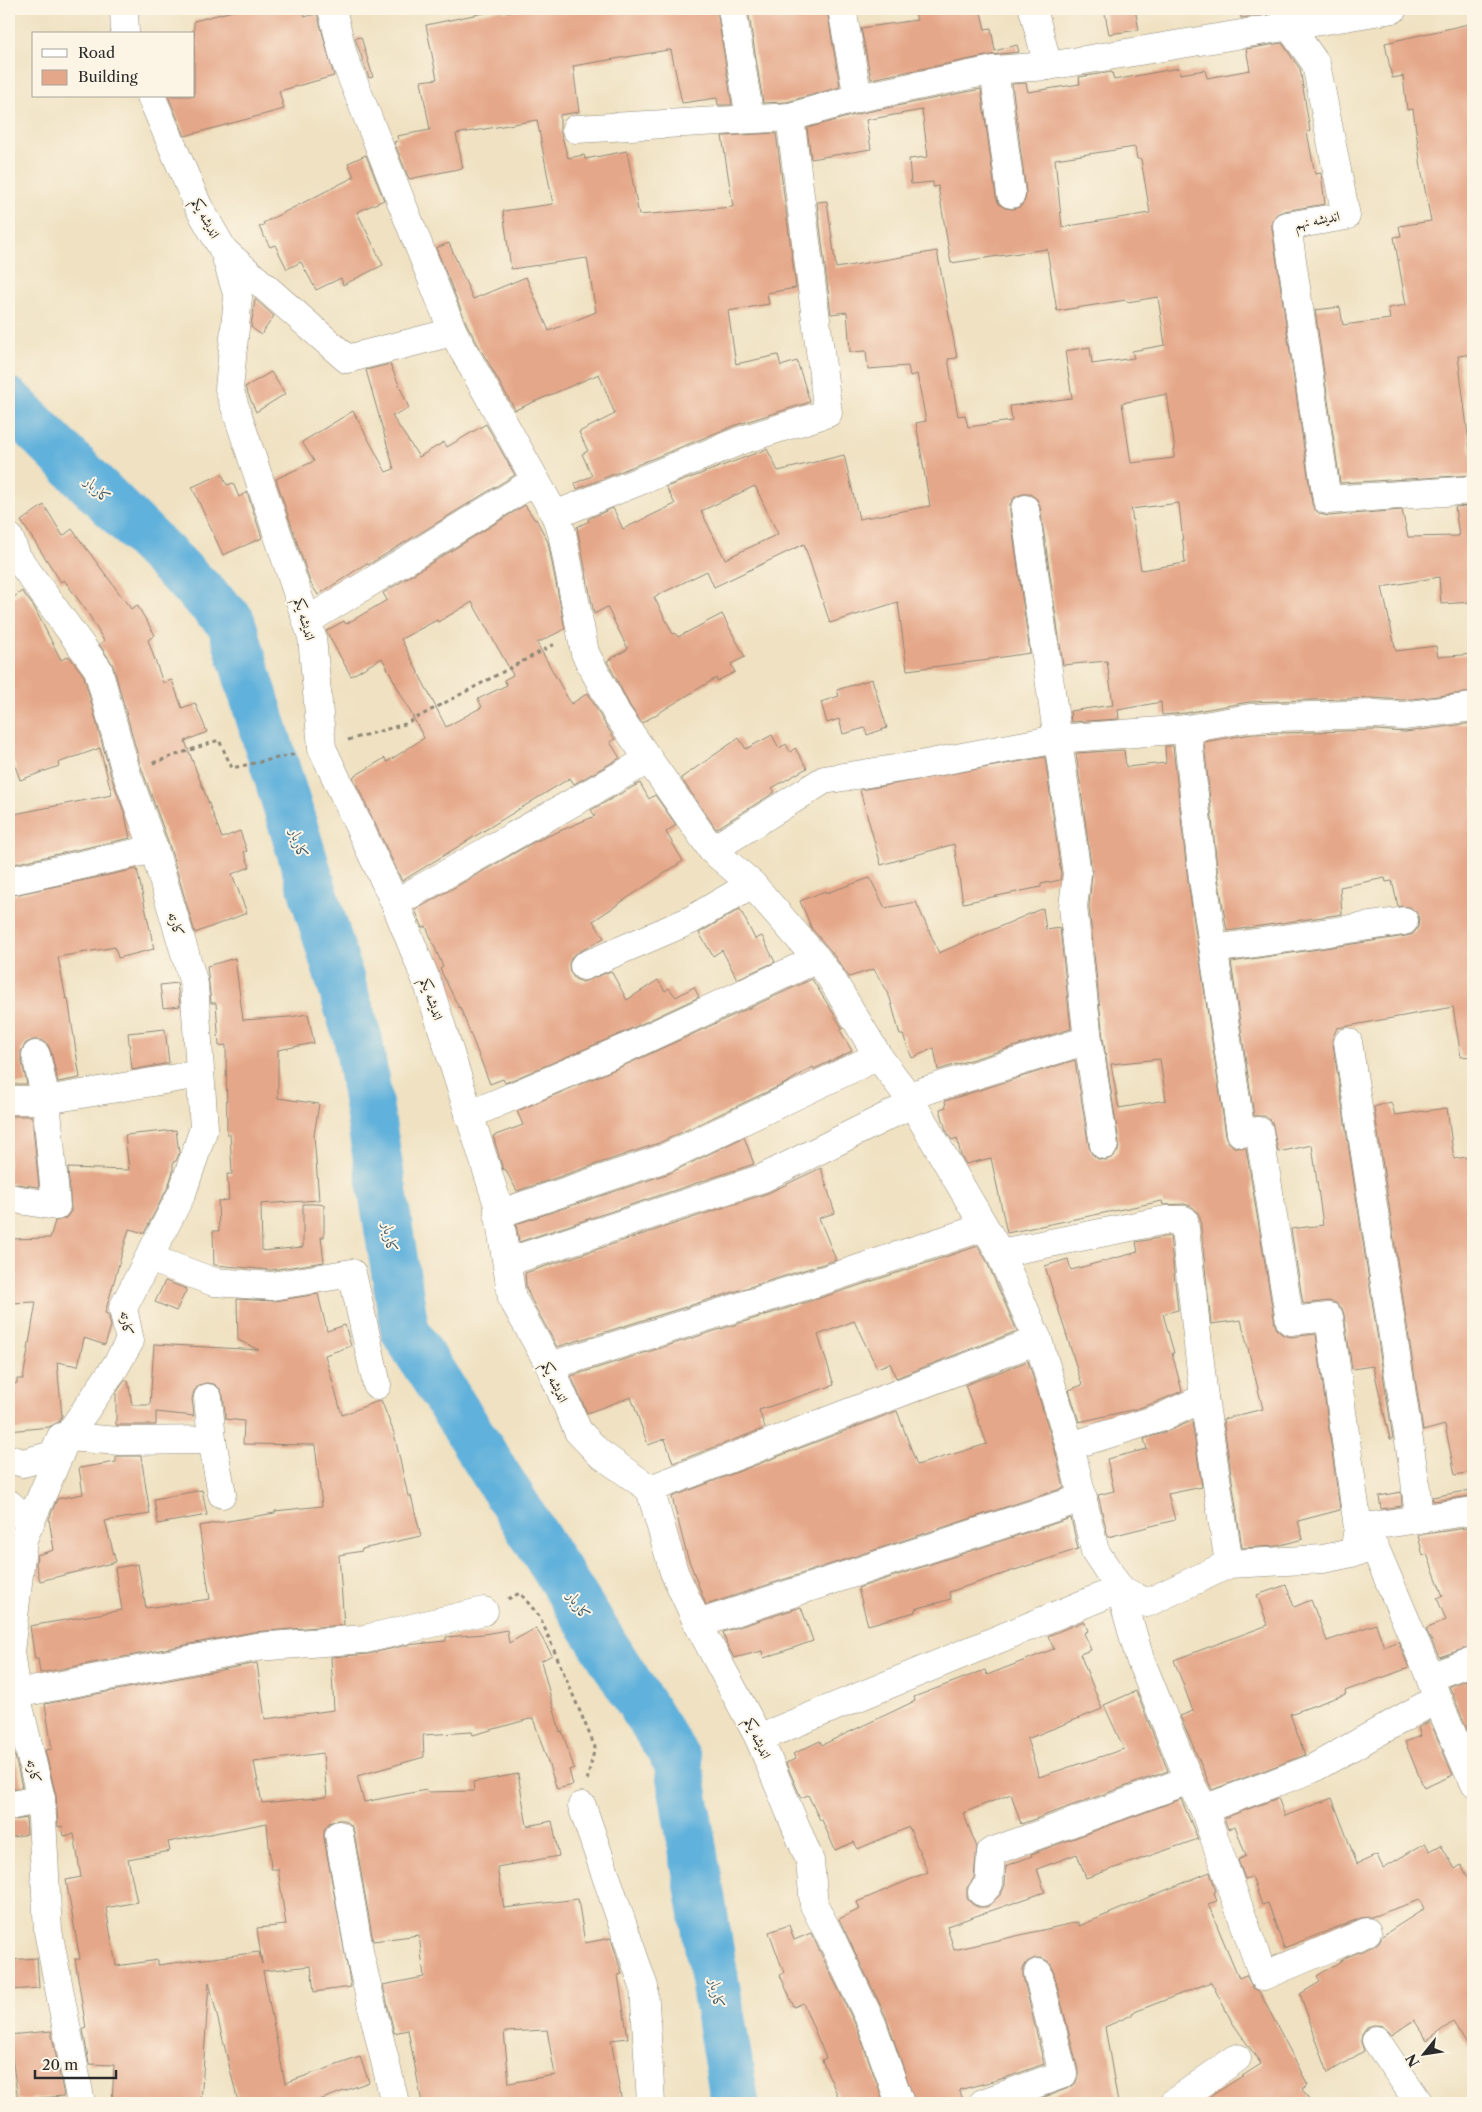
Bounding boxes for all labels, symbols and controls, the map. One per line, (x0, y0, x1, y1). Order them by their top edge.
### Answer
legend (32, 32, 195, 98)
text: Road (78, 43, 115, 62)
text: Building (78, 67, 138, 86)
street label: اندیشه یکم (183, 195, 224, 244)
street label: اندیشه نهم (1293, 207, 1342, 238)
water label: کاربار (80, 471, 116, 507)
street label: اندیشه یکم (286, 596, 320, 644)
water label: کاربار (286, 825, 313, 862)
street label: کارته (164, 910, 188, 938)
street label: اندیشه یکم (412, 975, 448, 1024)
water label: کاربار (379, 1220, 402, 1255)
street label: کارته (116, 1310, 138, 1336)
street label: اندیشه یکم (533, 1358, 572, 1408)
water label: کاربار (563, 1587, 596, 1624)
street label: اندیشه یکم (736, 1714, 775, 1764)
street label: کارته (22, 1757, 46, 1785)
water label: کاربار (706, 1976, 729, 2011)
north arrow (1400, 2030, 1450, 2080)
scale bar (35, 2047, 116, 2079)
text: N (1402, 2051, 1424, 2070)
text: 20 m (42, 2055, 78, 2074)

